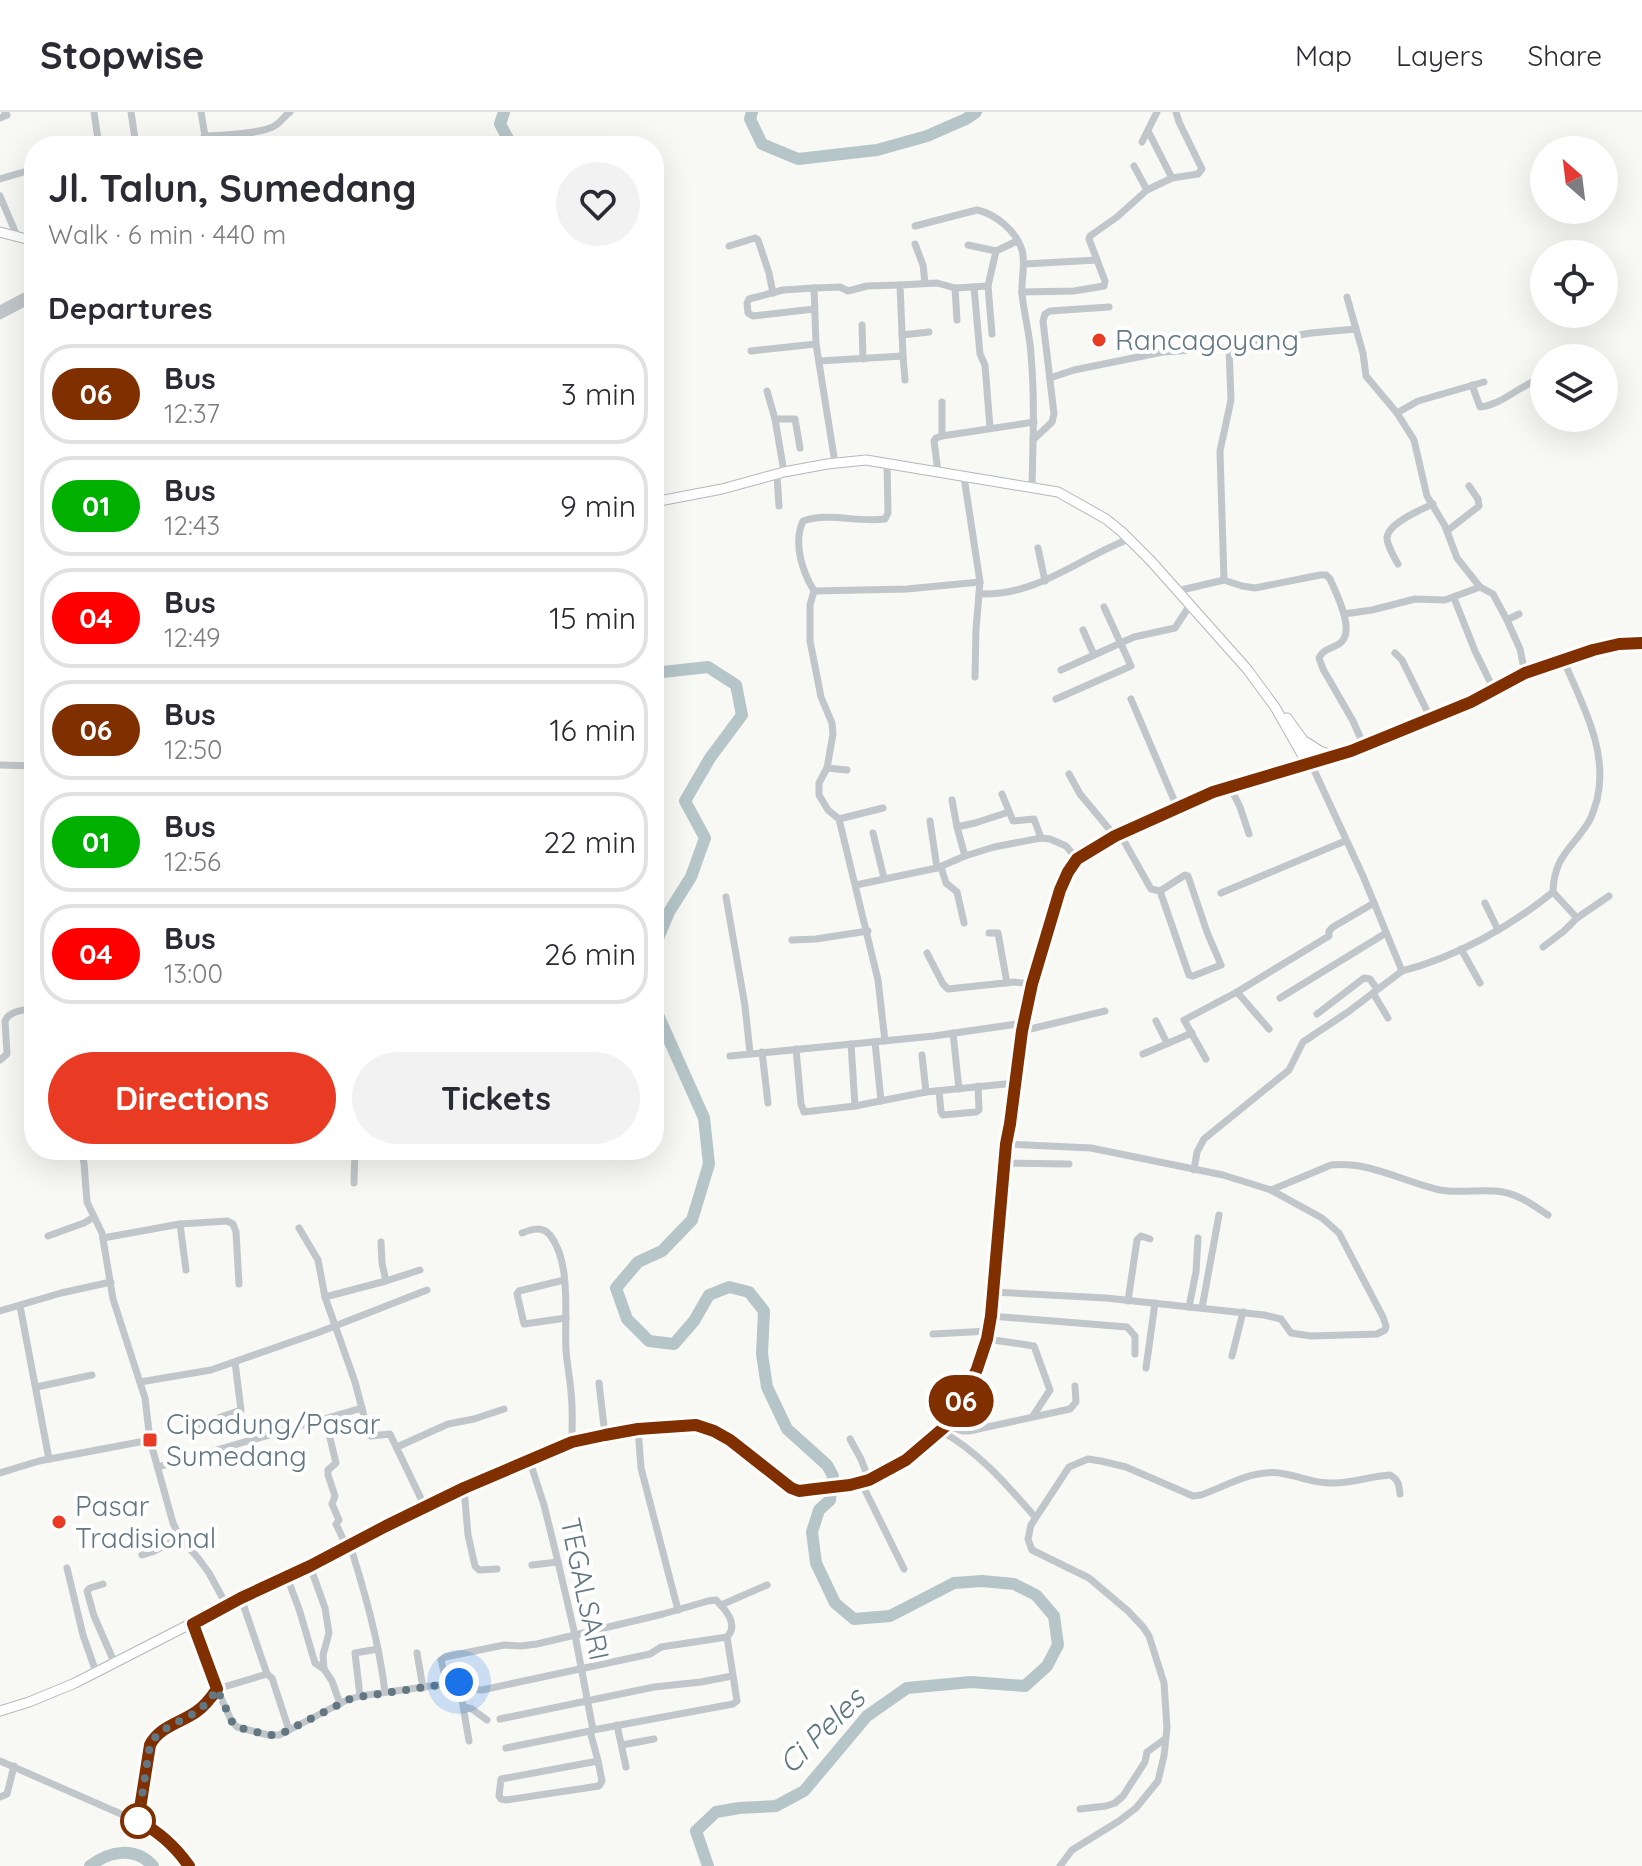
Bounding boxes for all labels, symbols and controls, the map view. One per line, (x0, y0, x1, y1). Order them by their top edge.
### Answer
text: Stopwise (40, 31, 205, 79)
text: Map (1295, 38, 1352, 73)
text: Layers (1396, 38, 1483, 73)
text: Share (1527, 38, 1602, 73)
north arrow (1530, 136, 1618, 224)
map controls (1530, 136, 1618, 432)
button: heart (556, 162, 640, 246)
text: Jl. Talun, Sumedang (48, 164, 416, 212)
text: Walk · 6 min · 440 m (48, 218, 286, 251)
button: locate (1530, 240, 1618, 328)
text: Departures (48, 289, 213, 327)
place label: Rancagoyang (1115, 322, 1299, 357)
marker: Rancagoyang (1090, 331, 1108, 349)
button: layers (1530, 344, 1618, 432)
text: Bus (164, 359, 216, 397)
text: 3 min (561, 375, 636, 413)
text: 06 (80, 376, 112, 411)
text: 12:37 (164, 397, 220, 430)
text: Bus (164, 471, 216, 509)
text: 9 min (560, 487, 636, 525)
text: 01 (82, 488, 110, 523)
text: 12:43 (164, 509, 220, 542)
text: Bus (164, 583, 216, 621)
text: 15 min (549, 599, 636, 637)
text: 04 (79, 600, 113, 635)
text: 12:49 (164, 621, 221, 654)
text: Bus (164, 695, 216, 733)
text: 16 min (549, 711, 636, 749)
text: 06 (80, 712, 112, 747)
text: 12:50 (164, 733, 223, 766)
text: Bus (164, 807, 216, 845)
text: 22 min (543, 823, 636, 861)
text: 01 (82, 824, 110, 859)
text: 12:56 (164, 845, 221, 878)
text: Bus (164, 919, 216, 957)
text: 26 min (544, 935, 636, 973)
text: 04 (79, 936, 113, 971)
text: 13:00 (164, 957, 223, 990)
button: Directions (48, 1052, 336, 1144)
button: Tickets (352, 1052, 640, 1144)
line badge: 06 (925, 1375, 997, 1427)
text: 06 (945, 1383, 977, 1418)
place label: Cipadung/Pasar Sumedang (166, 1406, 381, 1473)
marker: Cipadung/Pasar Sumedang (141, 1431, 159, 1449)
place label: Pasar Tradisional (75, 1488, 216, 1555)
marker: Pasar Tradisional (50, 1513, 68, 1531)
street label: TEGALSARI (553, 1514, 618, 1663)
your location (439, 1662, 479, 1702)
water label: Ci Peles (770, 1678, 874, 1781)
unlabelled marker (121, 1804, 155, 1838)

